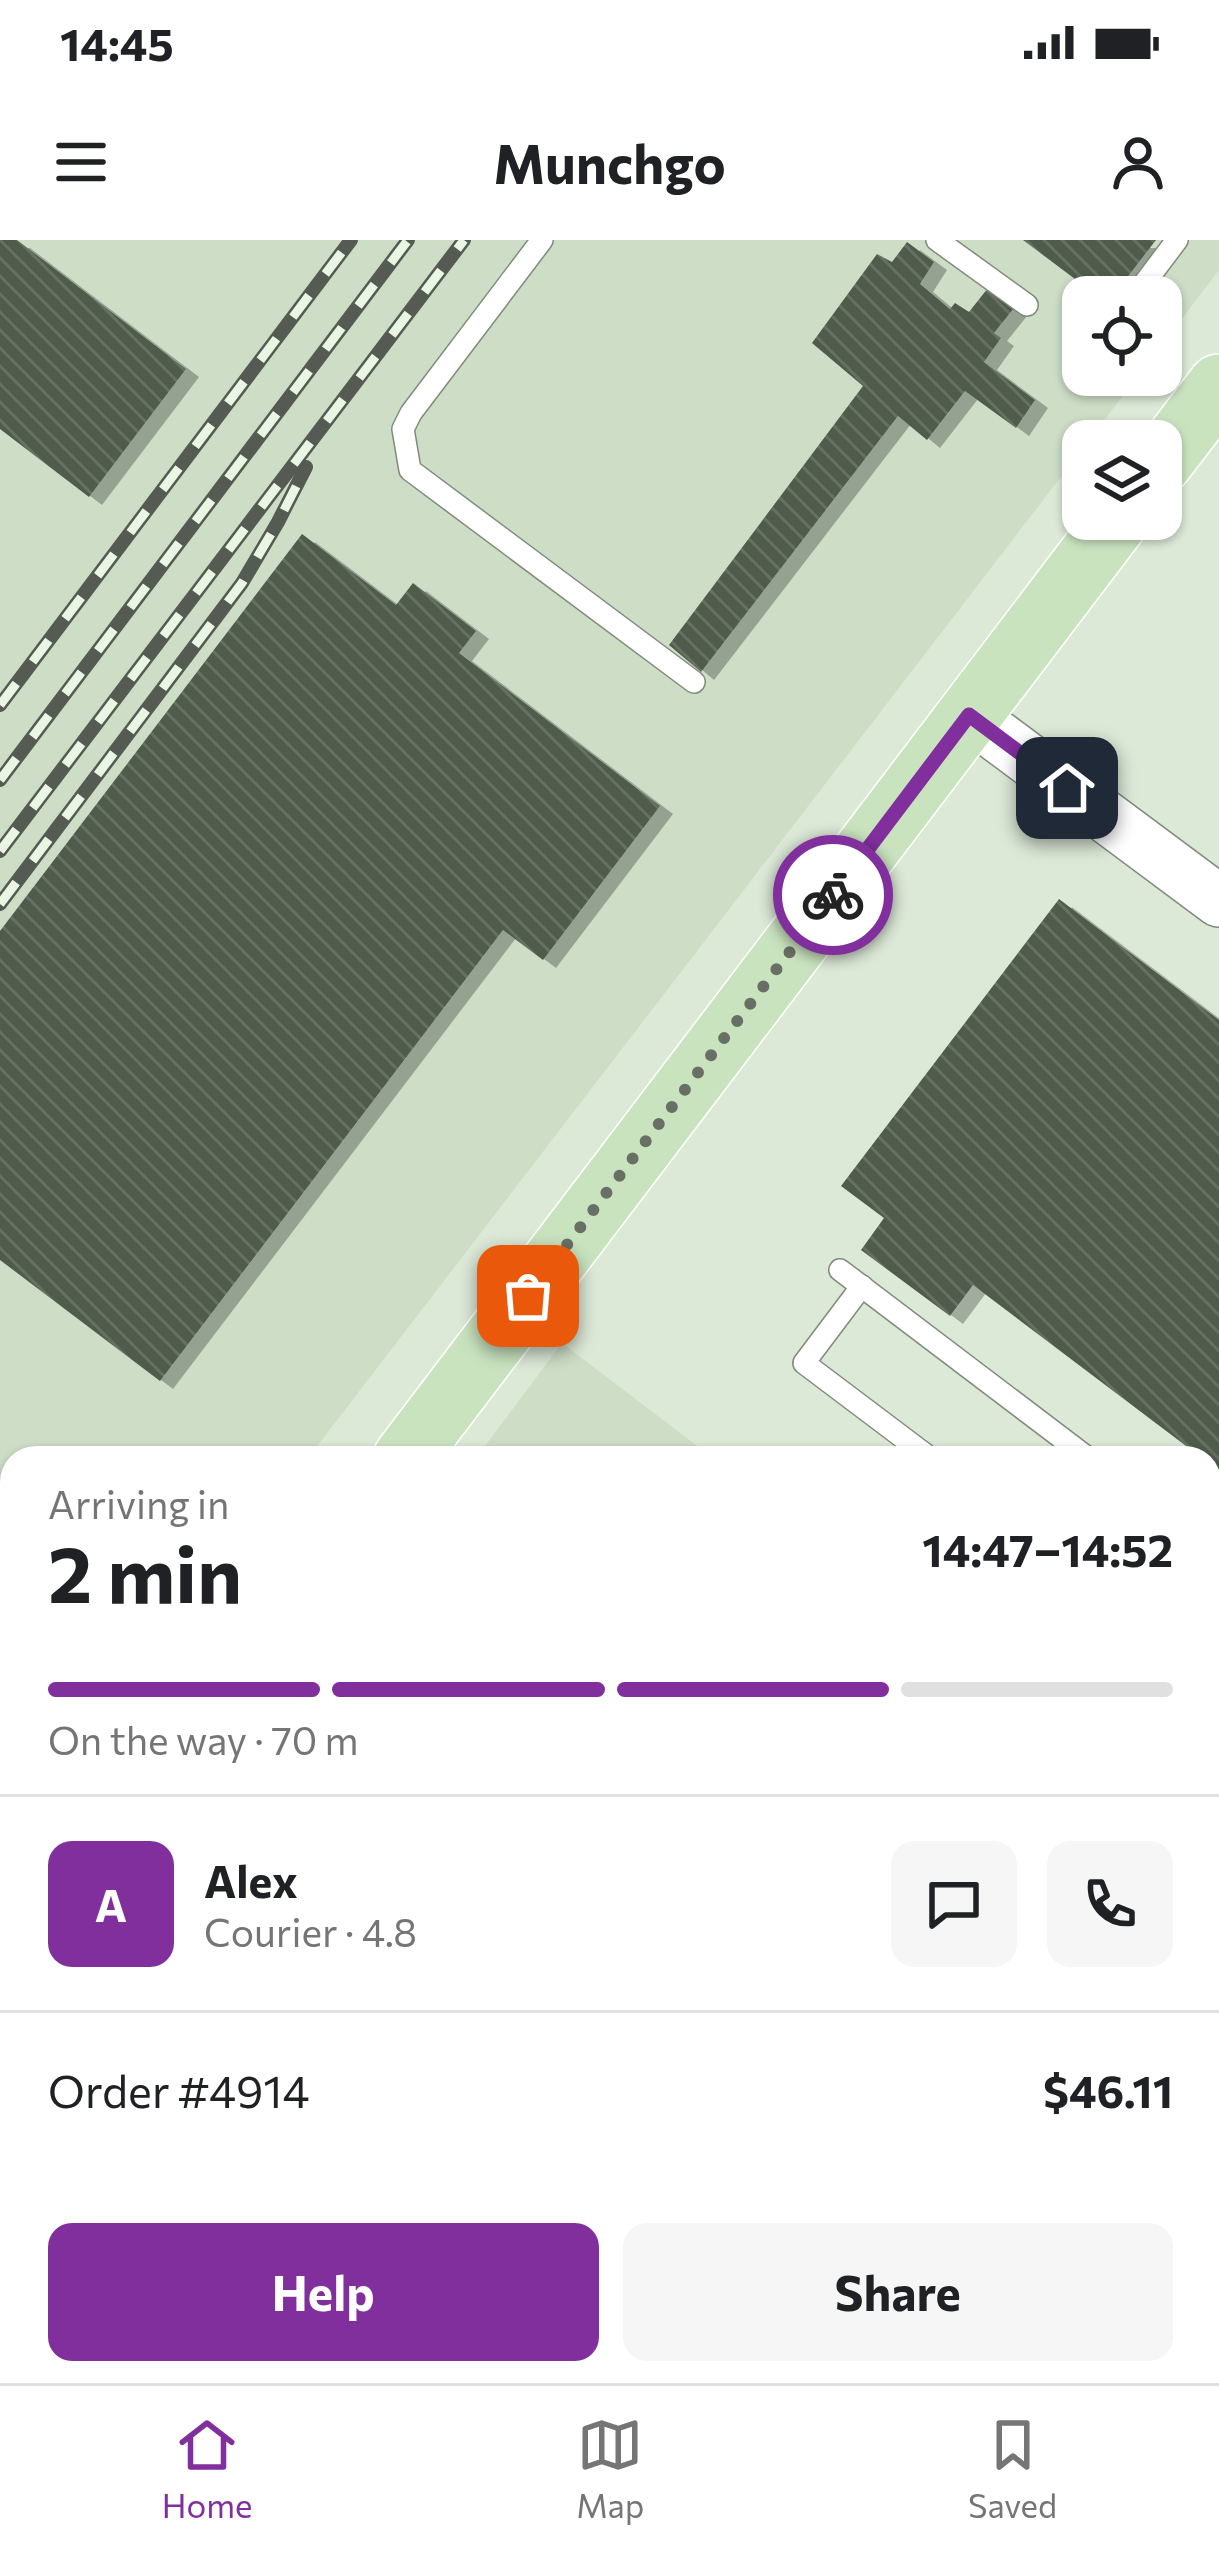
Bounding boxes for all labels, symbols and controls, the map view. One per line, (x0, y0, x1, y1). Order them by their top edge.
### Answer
text: 14:45 (60, 15, 174, 70)
icon: menu (48, 129, 114, 195)
text: Munchgo (493, 129, 726, 195)
icon: person (1105, 129, 1171, 195)
map controls (1062, 276, 1182, 540)
button: locate (1062, 276, 1182, 396)
button: layers (1062, 420, 1182, 540)
pin (1016, 737, 1118, 839)
icon: home (1034, 755, 1100, 821)
courier (773, 835, 893, 955)
icon: bike (800, 862, 866, 928)
pin (477, 1245, 579, 1347)
icon: bag (495, 1263, 561, 1329)
text: Arriving in (48, 1479, 229, 1527)
text: 14:47–14:52 (922, 1521, 1173, 1576)
text: 2 min (48, 1524, 242, 1619)
text: On the way · 70 m (48, 1715, 359, 1763)
button: chat (891, 1841, 1017, 1967)
button: phone (1047, 1841, 1173, 1967)
text: Alex (204, 1852, 298, 1907)
text: A (95, 1876, 127, 1931)
text: Courier · 4.8 (204, 1907, 417, 1955)
text: Order #4914 (48, 2062, 310, 2117)
text: $46.11 (1043, 2062, 1173, 2117)
button: Help (48, 2223, 599, 2361)
button: Share (623, 2223, 1173, 2361)
tab: Home (162, 2412, 253, 2525)
tab: Map (576, 2412, 644, 2525)
tab: Saved (968, 2412, 1057, 2525)

